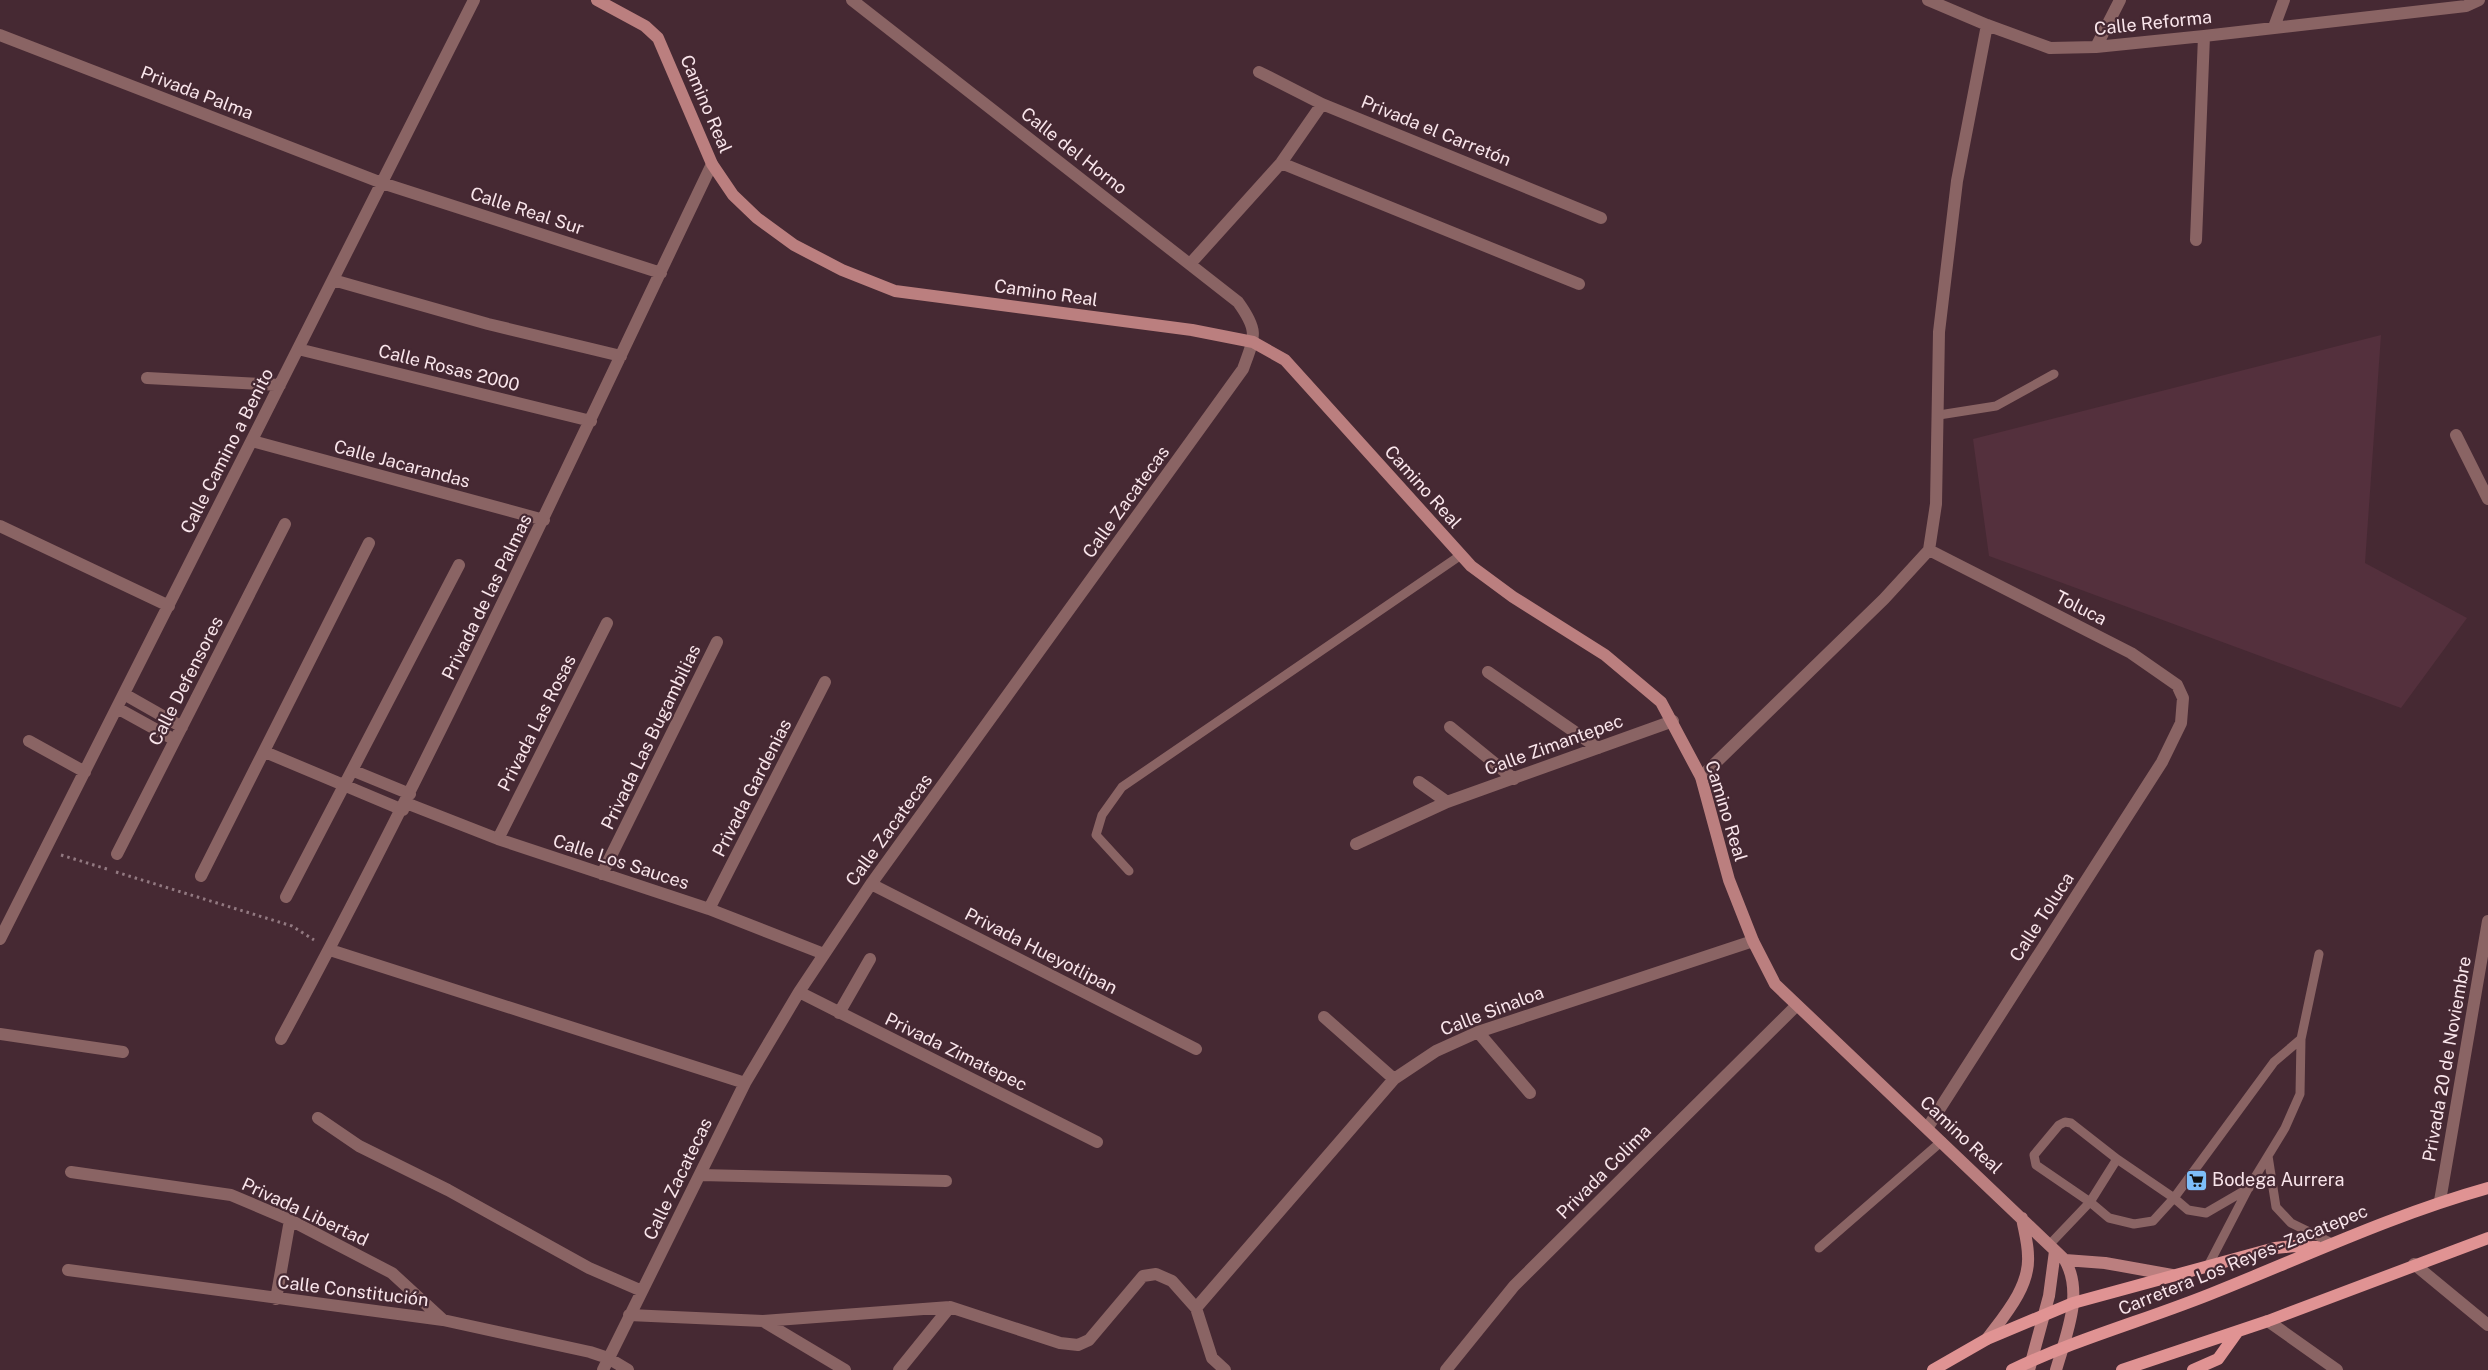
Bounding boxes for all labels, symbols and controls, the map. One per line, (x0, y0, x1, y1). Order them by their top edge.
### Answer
street label: Calle Reforma (2093, 6, 2213, 39)
street label: Camino Real (676, 52, 737, 156)
street label: Privada Palma (138, 61, 256, 124)
street label: Privada el Carretón (1358, 91, 1514, 170)
street label: Calle del Horno (1017, 103, 1132, 199)
street label: Calle Real Sur (468, 182, 587, 239)
street label: Camino Real (993, 275, 1099, 310)
street label: Calle Rosas 2000 (376, 340, 522, 395)
street label: Calle Camino a Benito (176, 365, 277, 537)
street label: Calle Jacarandas (332, 435, 473, 492)
street label: Camino Real (1381, 441, 1466, 533)
street label: Calle Zacatecas (1078, 442, 1173, 562)
street label: Privada de las Palmas (437, 511, 536, 683)
street label: Toluca (2052, 586, 2110, 629)
street label: Calle Defensores (144, 613, 227, 749)
street label: Privada Las Bugambilias (597, 641, 705, 833)
street label: Privada Las Rosas (493, 651, 580, 795)
street label: Calle Zimantepec (1482, 710, 1626, 779)
street label: Privada Gardenias (708, 715, 795, 860)
street label: Camino Real (1701, 758, 1752, 864)
street label: Calle Zacatecas (841, 770, 936, 890)
street label: Calle Los Sauces (550, 830, 692, 893)
street label: Calle Toluca (2005, 868, 2078, 965)
street label: Privada Hueyotlipan (962, 903, 1121, 998)
street label: Privada 20 de Noviembre (2418, 954, 2475, 1163)
street label: Calle Sinaloa (1437, 981, 1546, 1040)
street label: Privada Zimatepec (882, 1008, 1031, 1095)
street label: Camino Real (1916, 1091, 2007, 1178)
street label: Calle Zacatecas (639, 1114, 716, 1243)
street label: Privada Colima (1552, 1120, 1655, 1223)
supermarket icon: Bodega Aurrera (2184, 1168, 2208, 1192)
place label: Bodega Aurrera (2212, 1169, 2344, 1190)
street label: Privada Libertad (239, 1173, 372, 1250)
street label: Carretera Los Reyes - Zacatepec (2115, 1200, 2371, 1319)
street label: Calle Constitución (276, 1271, 430, 1310)

